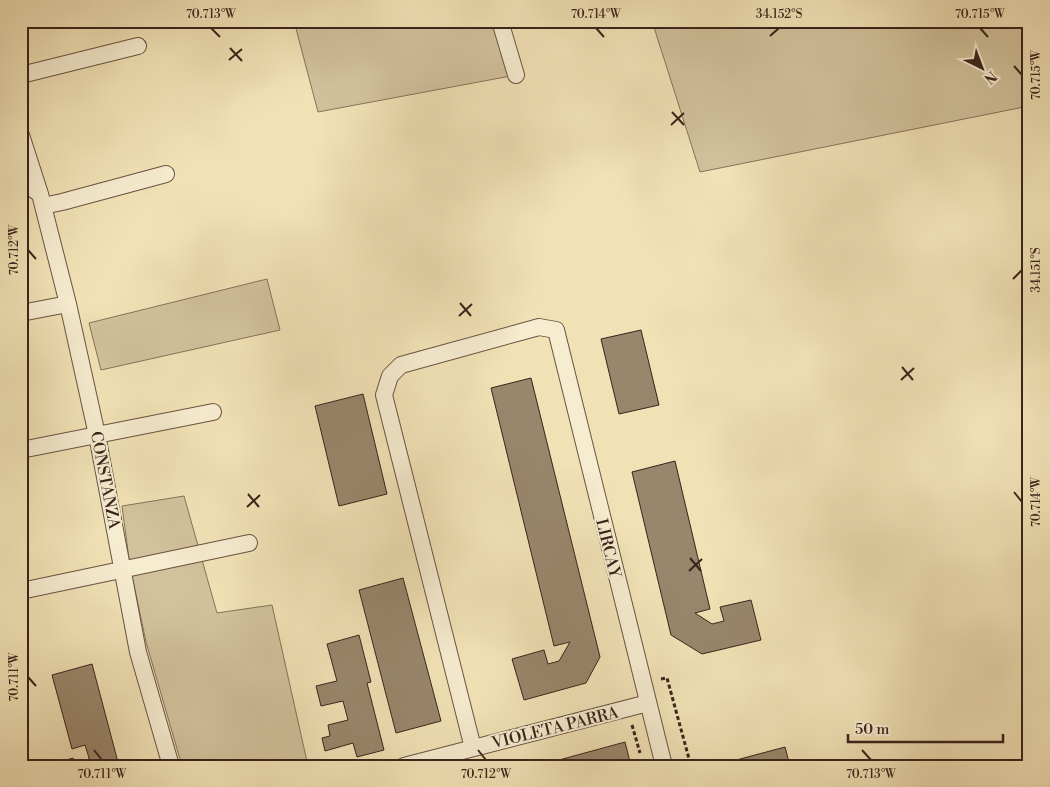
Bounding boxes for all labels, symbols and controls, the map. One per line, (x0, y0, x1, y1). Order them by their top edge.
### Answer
text: 70.713°W (186, 7, 237, 22)
text: 70.714°W (571, 7, 622, 22)
text: 34.152°S (756, 7, 802, 22)
text: 70.715°W (955, 7, 1006, 22)
north arrow (958, 42, 1008, 92)
text: 70.715°W (1029, 49, 1044, 100)
text: N (980, 67, 1000, 87)
text: 70.712°W (7, 224, 22, 275)
text: 34.151°S (1029, 247, 1044, 293)
street label: CONSTANZA (86, 430, 124, 532)
text: 70.714°W (1029, 476, 1044, 527)
street label: LIRCAY (591, 517, 625, 581)
text: 70.711°W (7, 651, 22, 701)
street label: VIOLETA PARRA (489, 702, 622, 754)
scale bar (848, 712, 1002, 744)
text: 50 m (855, 720, 889, 739)
text: 70.711°W (78, 767, 128, 782)
text: 70.712°W (461, 767, 512, 782)
text: 70.713°W (846, 767, 897, 782)

